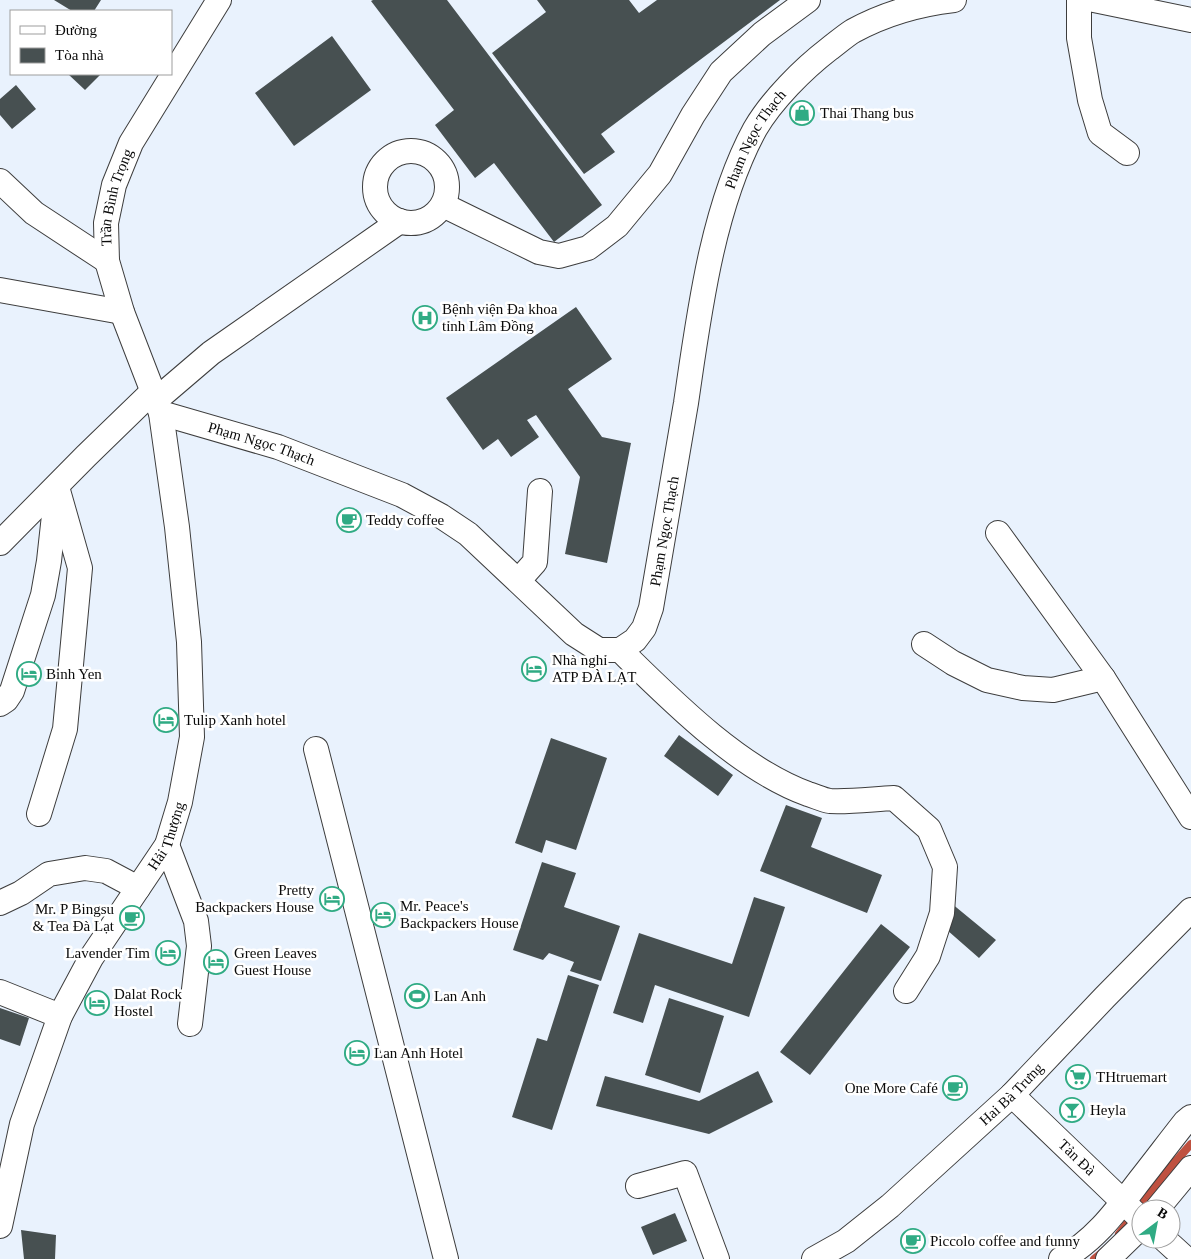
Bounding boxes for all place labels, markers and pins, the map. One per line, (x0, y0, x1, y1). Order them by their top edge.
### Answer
shop icon: Thai Thang bus (789, 100, 815, 126)
place label: Thai Thang bus (820, 105, 914, 121)
place label: Bệnh viện Đa khoa tỉnh Lâm Đồng (442, 301, 558, 334)
hospital icon: Bệnh viện Đa khoa tỉnh Lâm Đồng (412, 305, 438, 331)
cafe icon: Teddy coffee (336, 507, 362, 533)
place label: Teddy coffee (366, 512, 445, 528)
place label: Nhà nghỉ ATP ĐÀ LẠT (552, 652, 636, 685)
hotel icon: Nhà nghỉ ATP ĐÀ LẠT (521, 656, 547, 682)
hotel icon: Binh Yen (16, 661, 42, 687)
place label: Binh Yen (46, 666, 102, 682)
hotel icon: Tulip Xanh hotel (153, 707, 179, 733)
place label: Tulip Xanh hotel (184, 712, 286, 728)
place label: Pretty Backpackers House (195, 882, 314, 915)
hotel icon: Pretty Backpackers House (319, 886, 345, 912)
place label: Mr. Peace's Backpackers House (400, 898, 519, 931)
place label: Mr. P Bingsu & Tea Đà Lạt (32, 901, 115, 934)
hotel icon: Mr. Peace's Backpackers House (370, 902, 396, 928)
cafe icon: Mr. P Bingsu & Tea Đà Lạt (119, 905, 145, 931)
hotel icon: Lavender Tim (155, 940, 181, 966)
place label: Lavender Tim (65, 945, 150, 961)
place label: Green Leaves Guest House (234, 945, 317, 978)
hotel icon: Green Leaves Guest House (203, 949, 229, 975)
sports icon: Lan Anh (404, 983, 430, 1009)
place label: Dalat Rock Hostel (114, 986, 182, 1019)
place label: Lan Anh (434, 988, 487, 1004)
hotel icon: Dalat Rock Hostel (84, 990, 110, 1016)
hotel icon: Lan Anh Hotel (344, 1040, 370, 1066)
place label: Lan Anh Hotel (374, 1045, 463, 1061)
supermarket icon: THtruemart (1065, 1064, 1091, 1090)
place label: THtruemart (1096, 1069, 1168, 1085)
cafe icon: One More Café (942, 1075, 968, 1101)
place label: One More Café (845, 1080, 938, 1096)
bar icon: Heyla (1059, 1097, 1085, 1123)
place label: Heyla (1090, 1102, 1126, 1118)
cafe icon: Piccolo coffee and funny (900, 1228, 926, 1254)
place label: Piccolo coffee and funny (930, 1233, 1081, 1249)

